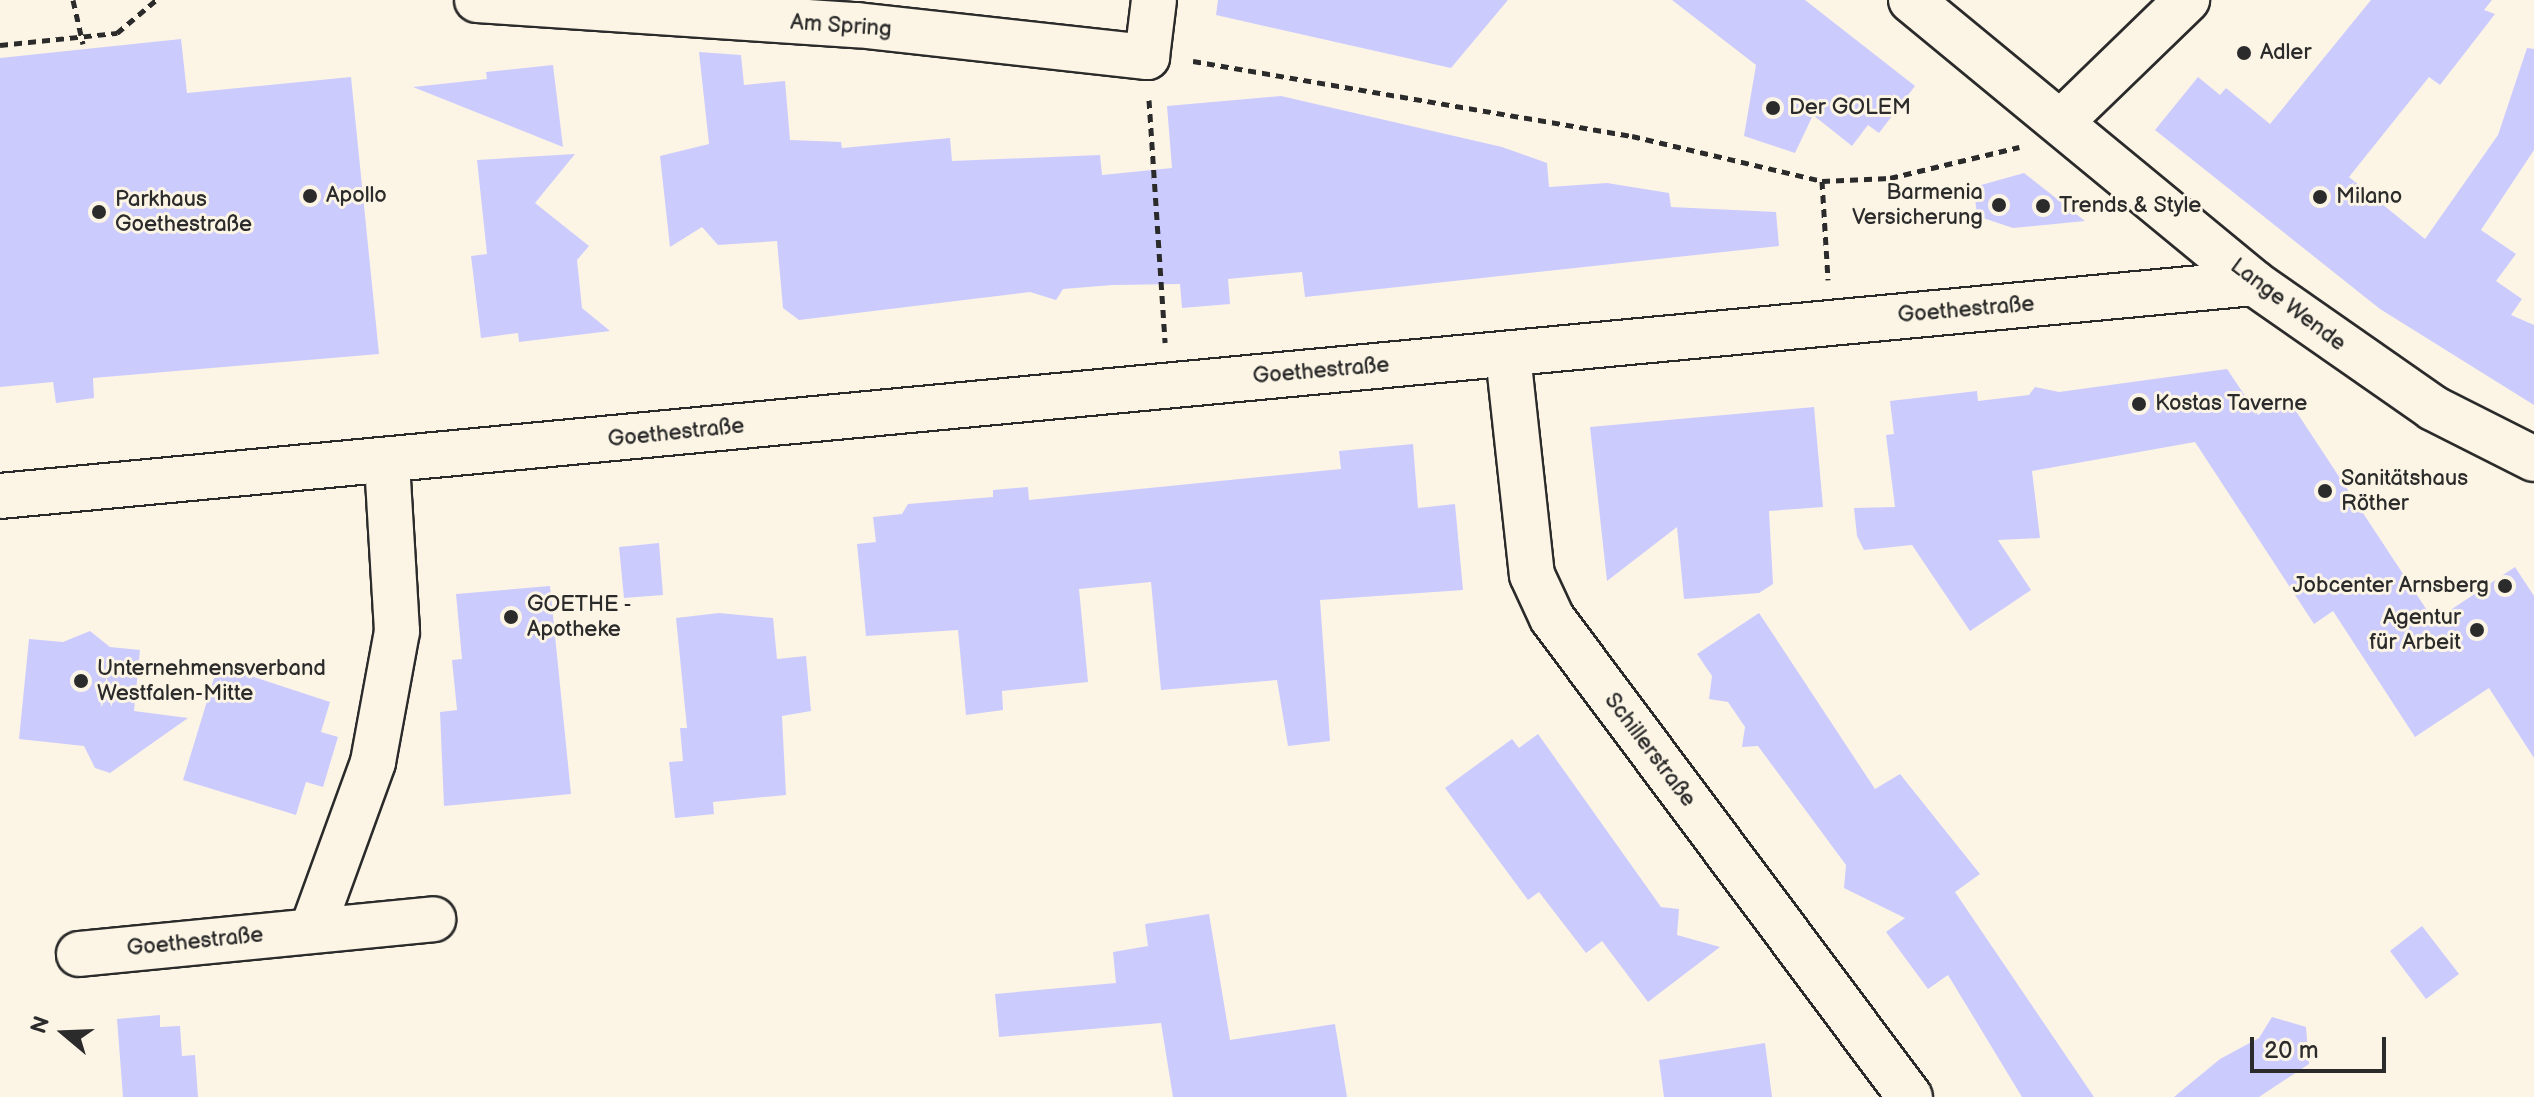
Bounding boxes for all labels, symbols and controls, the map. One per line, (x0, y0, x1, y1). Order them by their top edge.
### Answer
street label: Am Spring (789, 9, 893, 43)
place label: Adler (2260, 40, 2311, 66)
marker: Adler (2235, 44, 2253, 62)
place label: Der GOLEM (1789, 95, 1911, 121)
marker: Der GOLEM (1764, 99, 1782, 117)
place label: Barmenia Versicherung (1852, 179, 1983, 230)
place label: Apollo (326, 183, 387, 209)
place label: Milano (2336, 184, 2402, 210)
place label: Parkhaus Goethestraße (115, 186, 252, 238)
marker: Apollo (301, 187, 319, 205)
marker: Milano (2311, 188, 2329, 206)
place label: Trends & Style (2059, 193, 2202, 219)
marker: Barmenia Versicherung (1990, 196, 2008, 214)
marker: Trends & Style (2034, 197, 2052, 215)
marker: Parkhaus Goethestraße (90, 203, 108, 221)
street label: Lange Wende (2225, 253, 2351, 357)
street label: Goethestraße (1897, 291, 2035, 329)
street label: Goethestraße (1252, 352, 1390, 390)
place label: Kostas Taverne (2155, 391, 2308, 417)
marker: Kostas Taverne (2130, 395, 2148, 413)
street label: Goethestraße (607, 413, 745, 453)
place label: Sanitätshaus Röther (2341, 465, 2468, 516)
marker: Sanitätshaus Röther (2316, 482, 2334, 500)
place label: Jobcenter Arnsberg (2293, 573, 2489, 599)
marker: Jobcenter Arnsberg (2496, 577, 2514, 595)
place label: GOETHE - Apotheke (527, 591, 633, 642)
place label: Agentur für Arbeit (2370, 604, 2461, 656)
marker: GOETHE - Apotheke (502, 608, 520, 626)
marker: Agentur für Arbeit (2468, 621, 2486, 639)
place label: Unternehmensverband Westfalen-Mitte (97, 655, 326, 706)
marker: Unternehmensverband Westfalen-Mitte (72, 672, 90, 690)
street label: Schillerstraße (1599, 688, 1701, 812)
street label: Goethestraße (126, 922, 264, 962)
north arrow (24, 993, 104, 1073)
text: N (25, 1013, 56, 1037)
scale bar (2254, 1021, 2390, 1071)
text: 20 m (2264, 1036, 2319, 1065)

